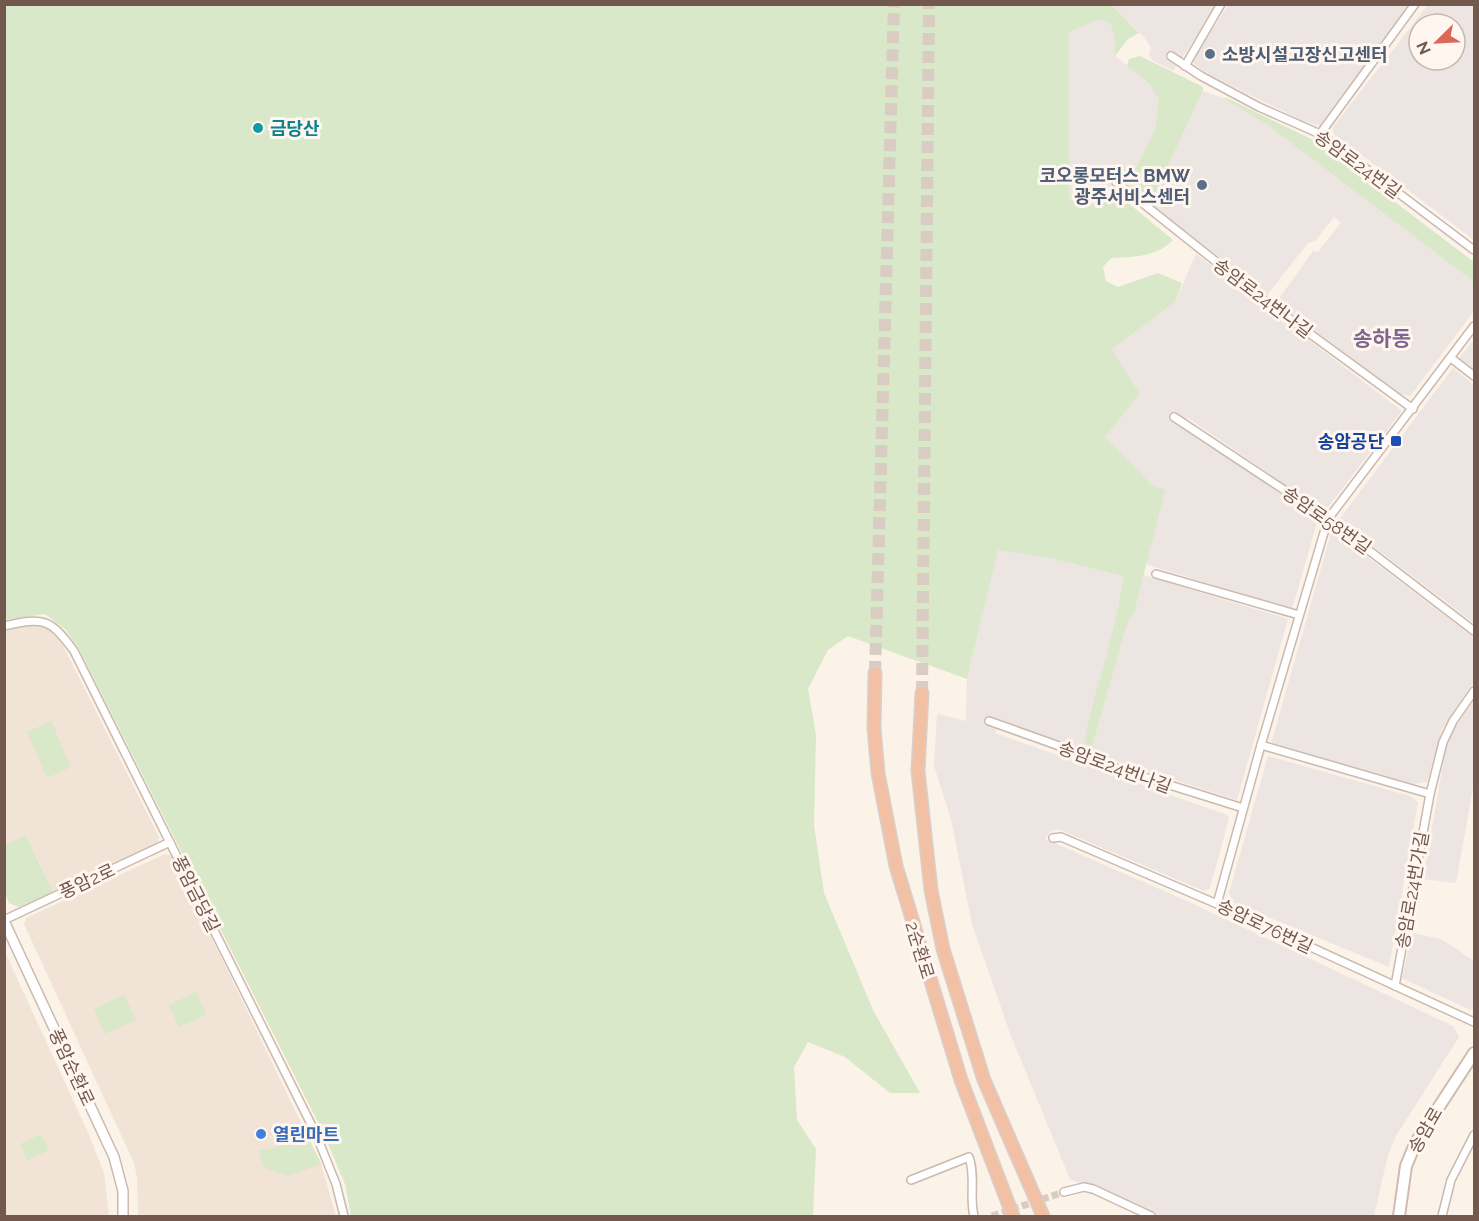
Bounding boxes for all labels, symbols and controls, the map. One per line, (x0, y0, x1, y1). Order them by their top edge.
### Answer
north arrow (1407, 12, 1467, 72)
text: N (1413, 38, 1435, 57)
place label: 소방시설고장신고센터 (1222, 44, 1388, 65)
marker: 소방시설고장신고센터 (1203, 47, 1217, 61)
place label: 금당산 (270, 118, 320, 139)
marker: 금당산 (251, 121, 265, 135)
street label: 송암로24번길 (1311, 126, 1405, 202)
place label: 코오롱모터스 BMW 광주서비스센터 (1040, 165, 1190, 207)
marker: 코오롱모터스 BMW 광주서비스센터 (1195, 178, 1209, 192)
street label: 송암로24번나길 (1209, 254, 1317, 342)
district label: 송하동 (1353, 326, 1411, 351)
place label: 송암공단 (1318, 431, 1384, 452)
marker: 송암공단 (1389, 434, 1403, 448)
street label: 송암로58번길 (1279, 482, 1375, 558)
street label: 송암로24번나길 (1056, 737, 1174, 797)
street label: 송암로24번가길 (1391, 830, 1433, 950)
street label: 풍암금당길 (168, 852, 224, 936)
street label: 풍암2로 (56, 859, 118, 903)
street label: 송암로76번길 (1214, 895, 1316, 957)
street label: 2순환로 (901, 919, 939, 981)
street label: 풍암순환로 (45, 1025, 99, 1109)
street label: 송암로 (1403, 1103, 1447, 1157)
place label: 열린마트 (273, 1124, 339, 1145)
marker: 열린마트 (254, 1127, 268, 1141)

